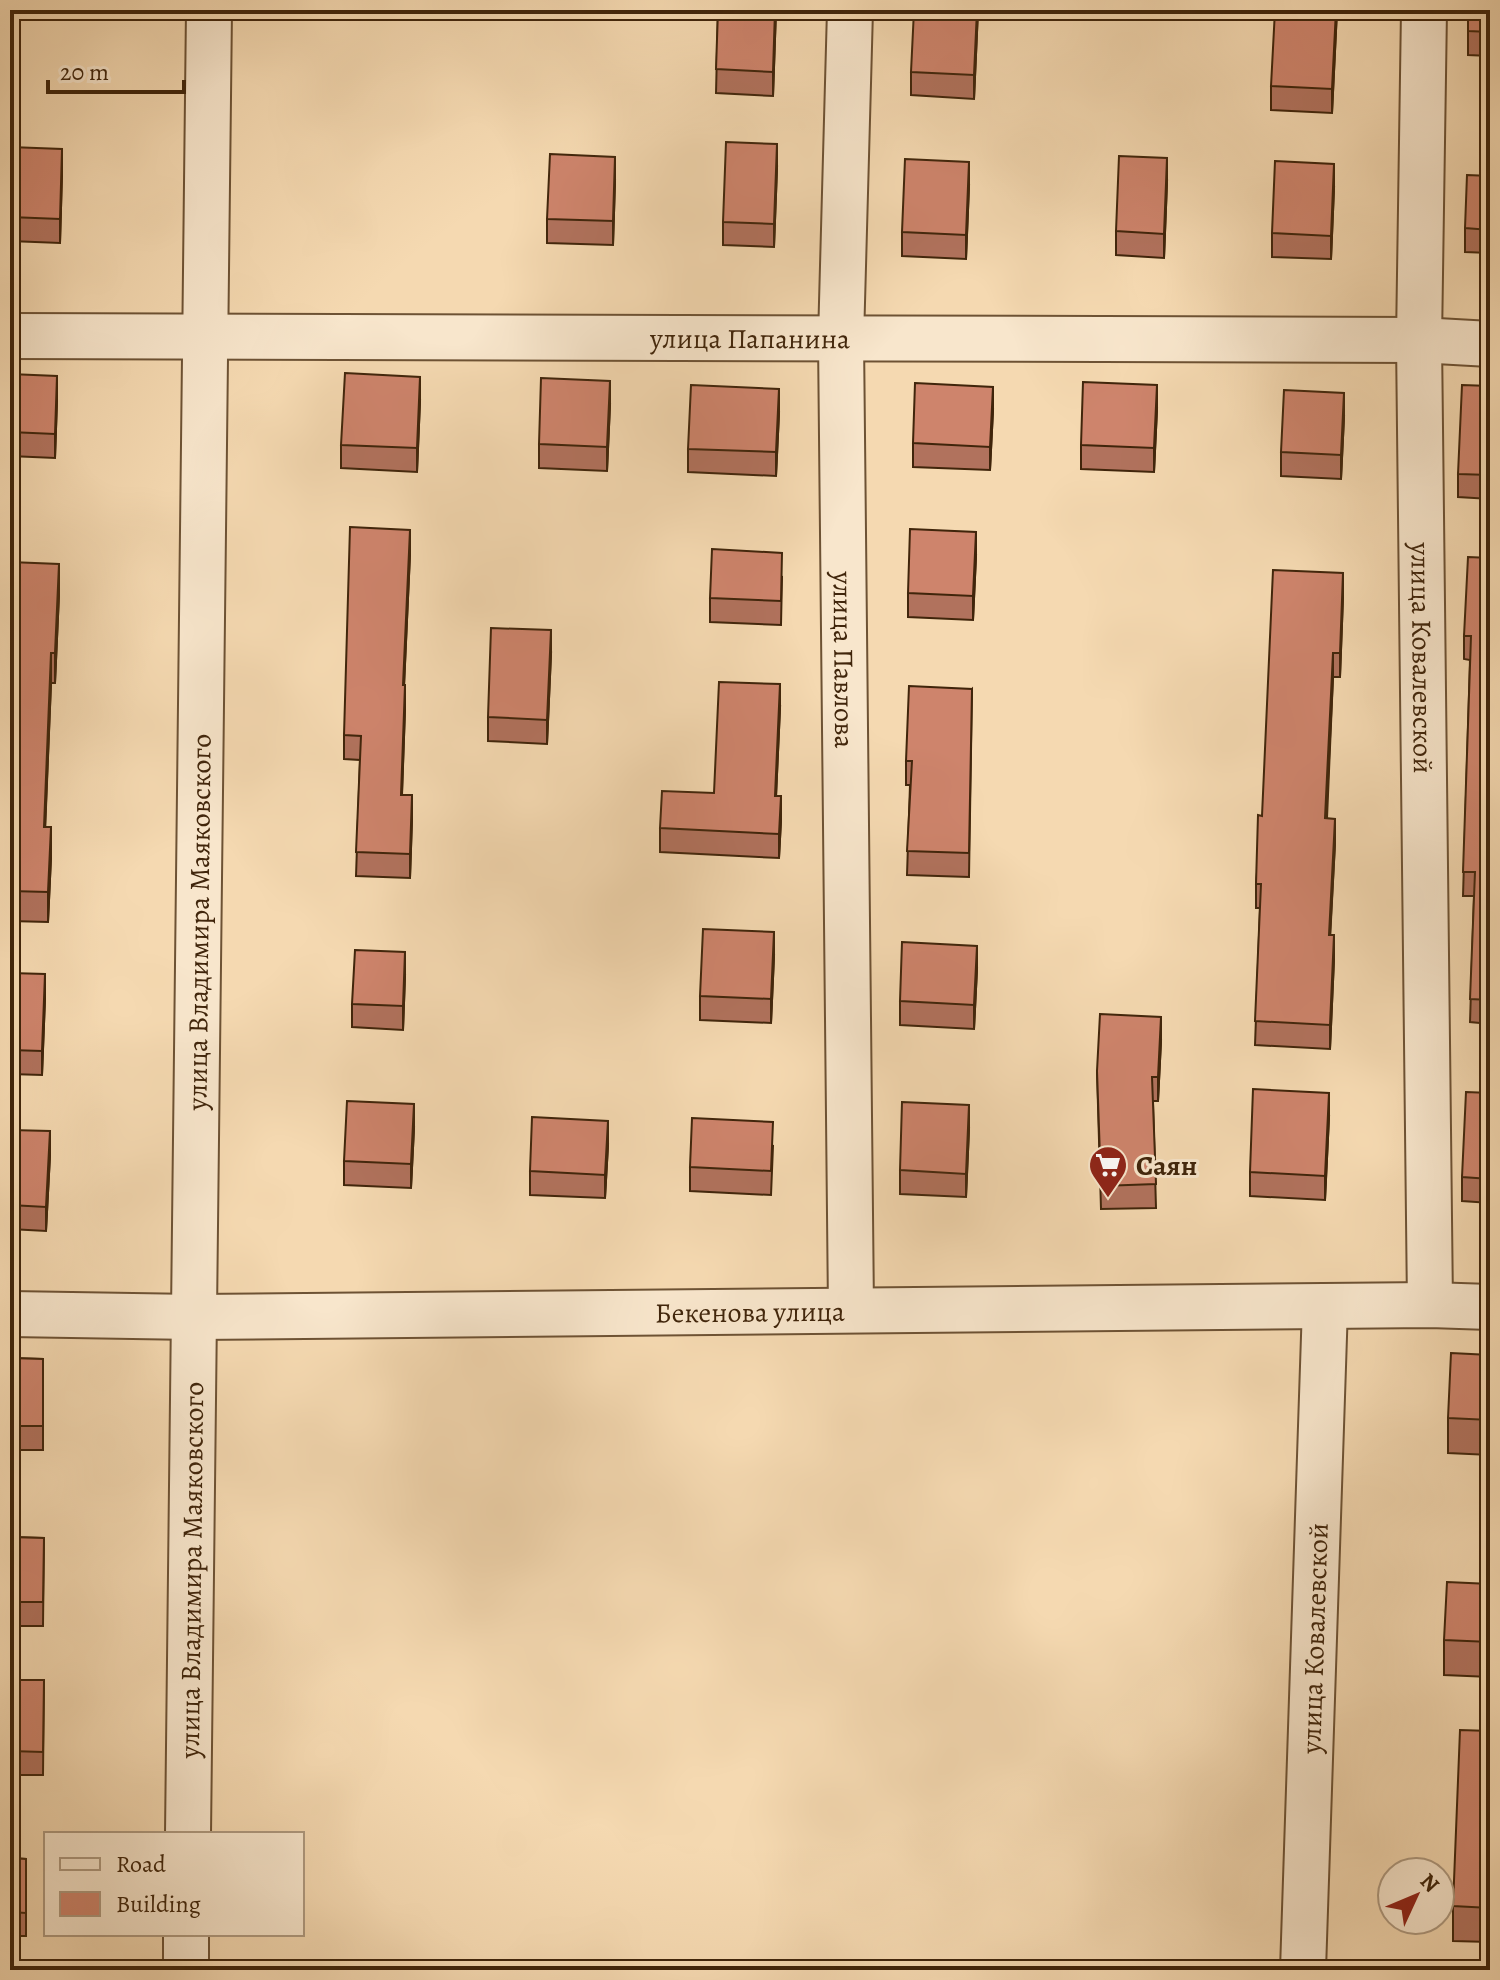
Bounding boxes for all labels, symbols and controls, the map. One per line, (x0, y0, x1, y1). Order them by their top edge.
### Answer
scale bar (48, 44, 184, 94)
text: 20 m (60, 56, 109, 88)
street label: улица Папанина (649, 320, 850, 358)
street label: улица Ковалевской (1401, 541, 1442, 774)
street label: улица Павлова (823, 570, 863, 749)
street label: улица Владимира Маяковского (178, 734, 221, 1112)
supermarket icon: Саян (1087, 1144, 1129, 1199)
place label: Саян (1136, 1147, 1197, 1185)
street label: Бекенова улица (655, 1293, 845, 1333)
street label: улица Владимира Маяковского (171, 1381, 213, 1760)
street label: улица Ковалевской (1292, 1522, 1338, 1755)
legend (44, 1832, 304, 1936)
text: Road (116, 1848, 166, 1880)
north arrow (1376, 1856, 1456, 1936)
text: N (1413, 1867, 1446, 1899)
text: Building (116, 1888, 201, 1920)

